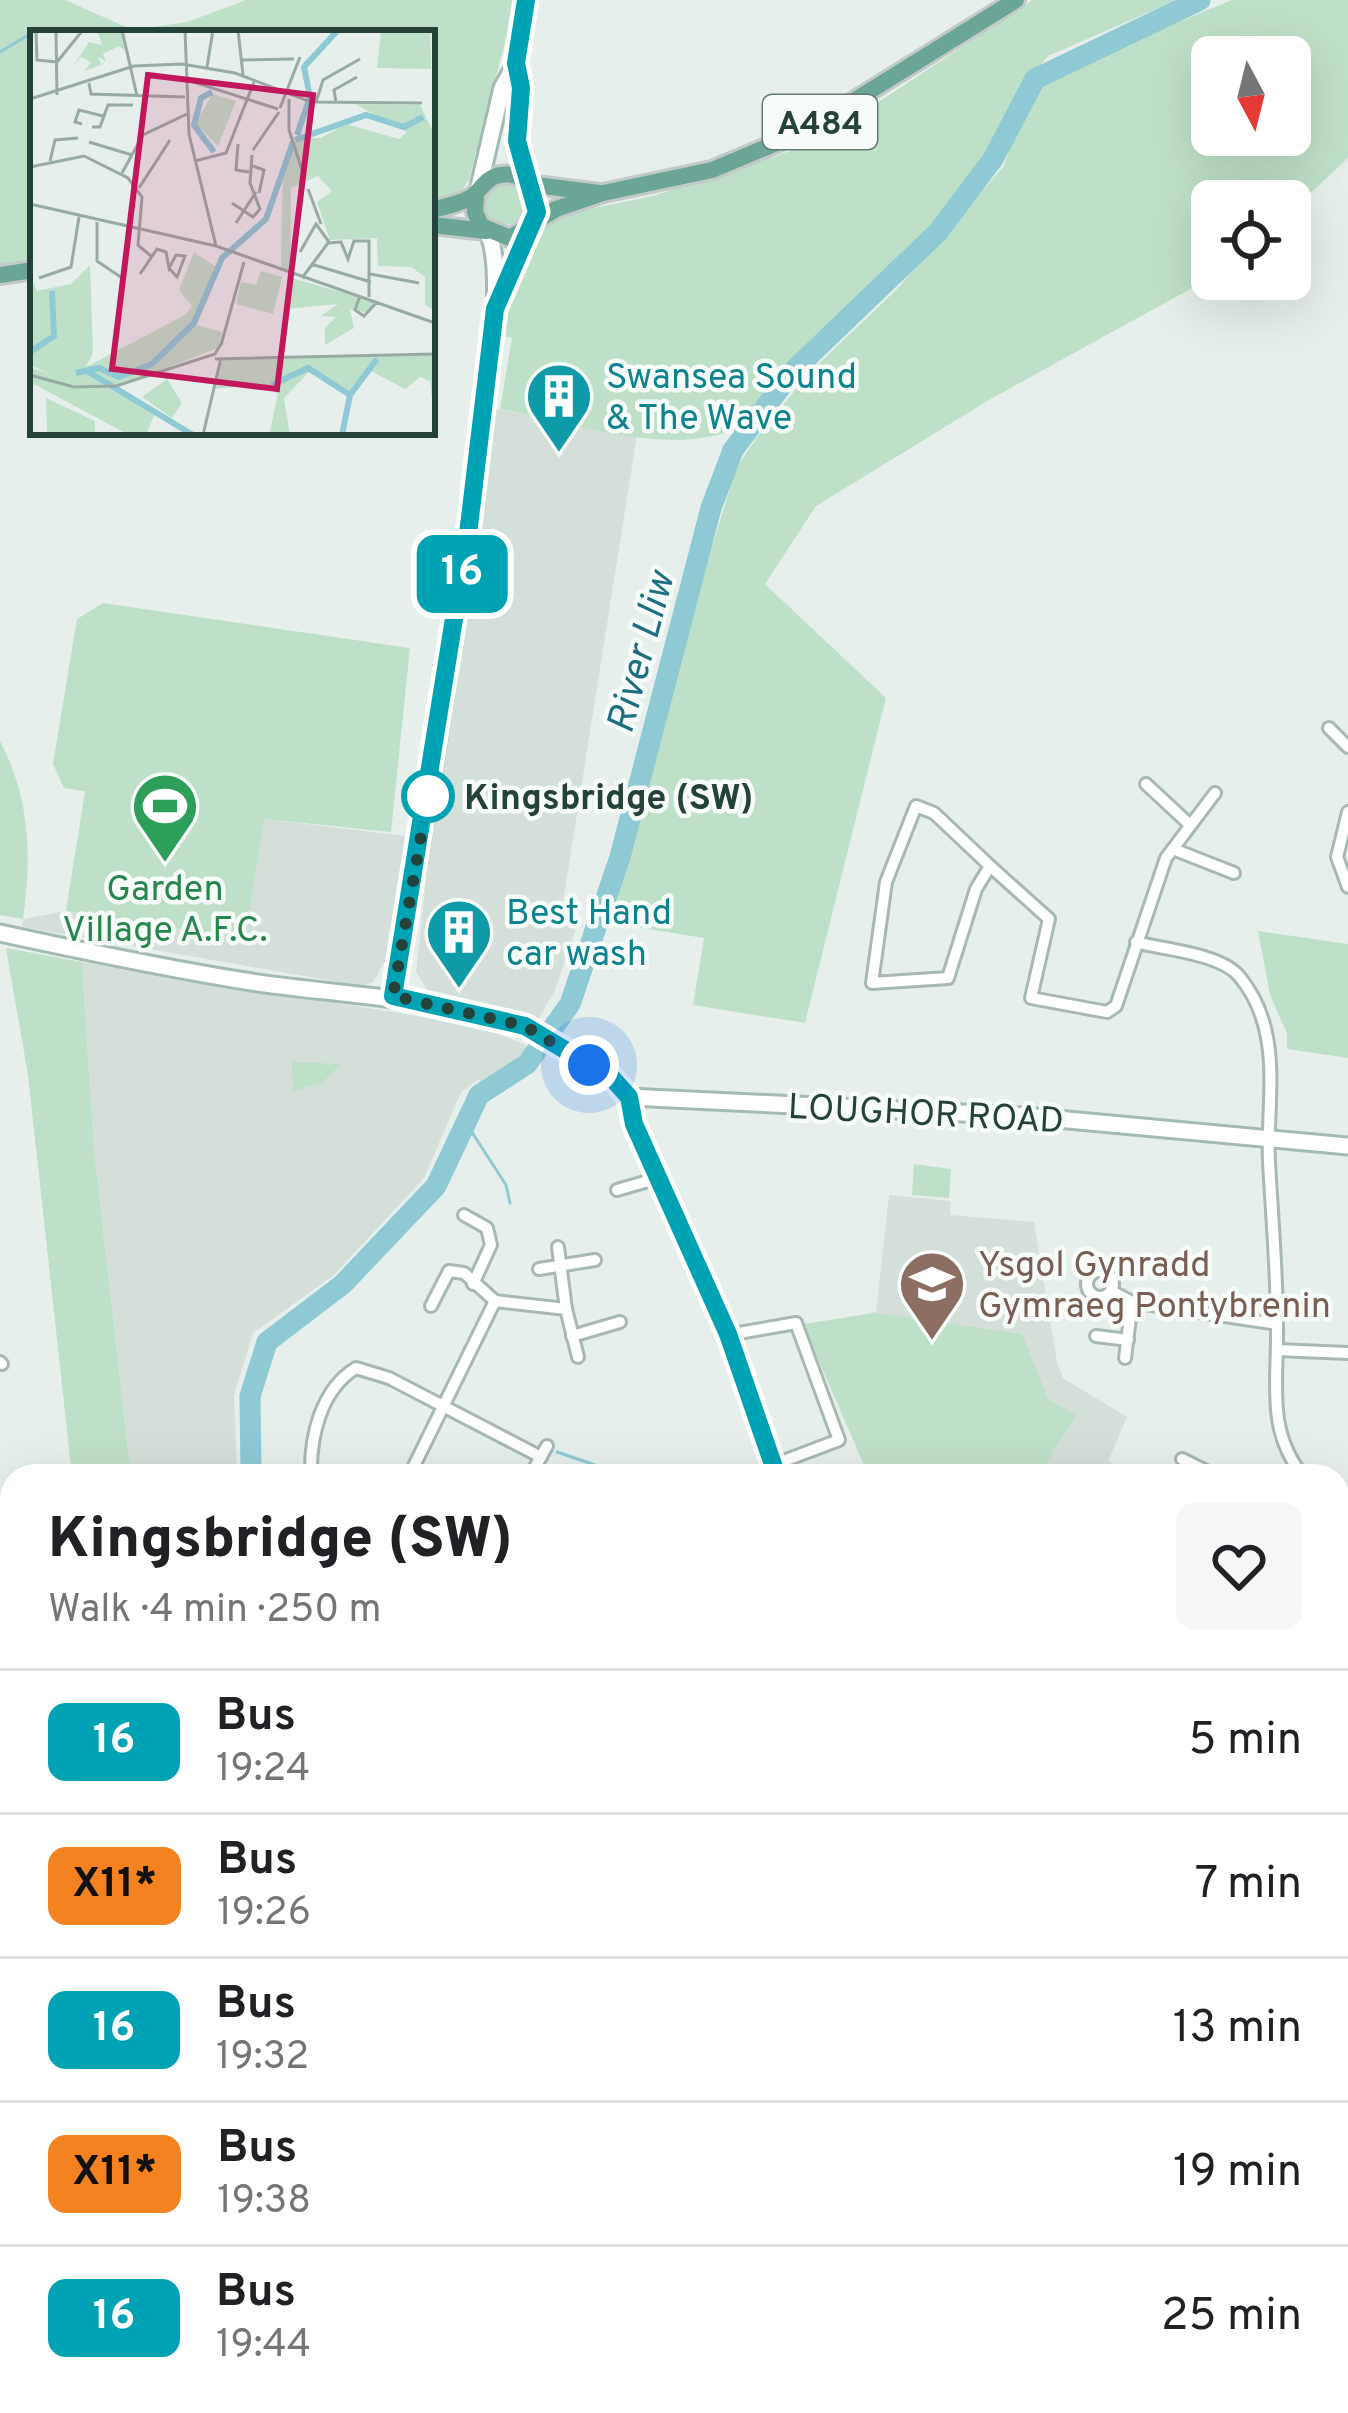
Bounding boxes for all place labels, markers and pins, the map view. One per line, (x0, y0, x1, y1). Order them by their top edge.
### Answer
place label: Swansea Sound & The Wave (606, 356, 857, 443)
building icon: Swansea Sound & The Wave (524, 361, 594, 455)
sports icon: Garden Village A.F.C. (130, 771, 200, 865)
marker: Kingsbridge (SW) (403, 771, 453, 821)
place label: Kingsbridge (SW) (464, 777, 754, 823)
place label: Garden Village A.F.C. (62, 868, 268, 955)
place label: Best Hand car wash (506, 892, 672, 979)
building icon: Best Hand car wash (424, 897, 494, 991)
place label: Ysgol Gynradd Gymraeg Pontybrenin (978, 1244, 1331, 1331)
school or university icon: Ysgol Gynradd Gymraeg Pontybrenin (897, 1249, 967, 1343)

